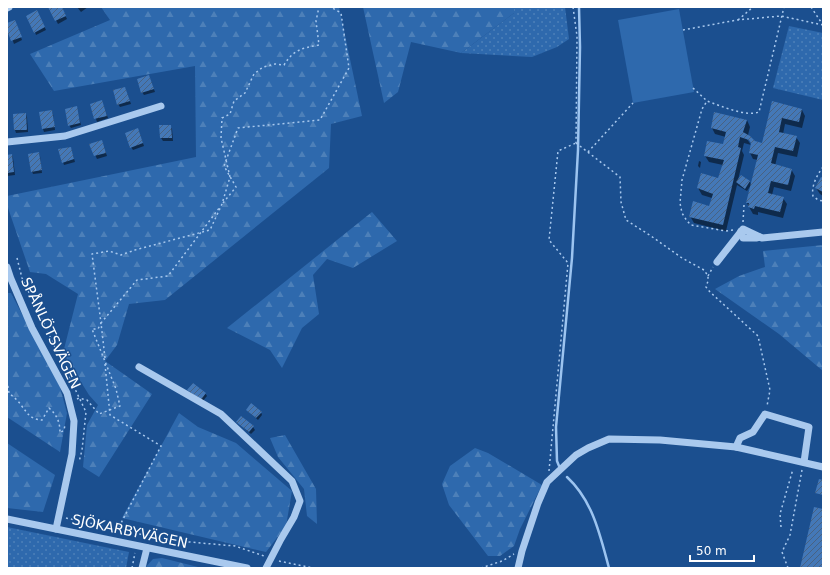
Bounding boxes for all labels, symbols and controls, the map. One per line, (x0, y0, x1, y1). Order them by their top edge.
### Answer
street label: SPÅNLÖTSVÄGEN (18, 274, 85, 391)
street label: SJÖKARBYVÄGEN (71, 510, 190, 551)
scale bar (690, 537, 754, 563)
text: 50 m (696, 544, 727, 558)

